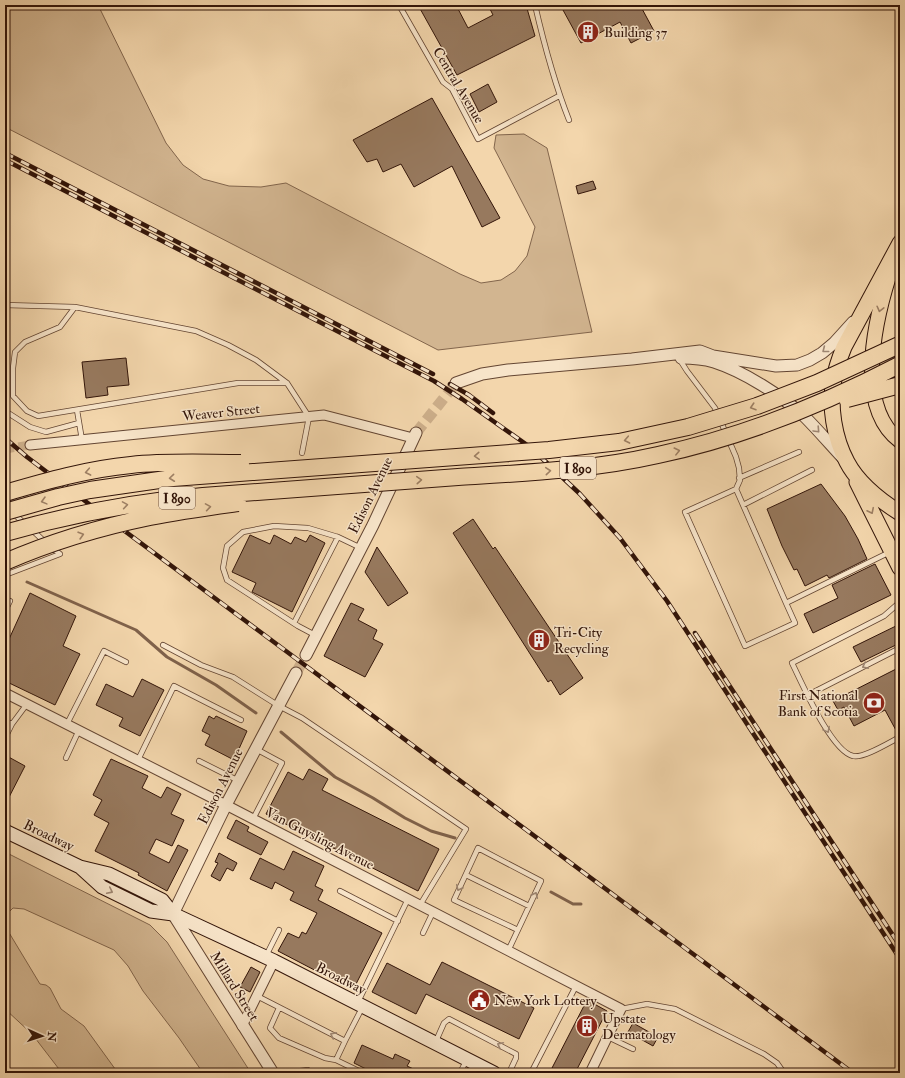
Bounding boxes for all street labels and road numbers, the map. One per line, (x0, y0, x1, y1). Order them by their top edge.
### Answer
street label: Central Avenue (429, 44, 488, 127)
street label: Weaver Street (180, 400, 261, 425)
street label: Edison Avenue (345, 454, 396, 536)
road number: I 890 (560, 457, 596, 479)
road number: I 890 (159, 487, 195, 509)
street label: Edison Avenue (194, 745, 247, 827)
street label: Van Guysling Avenue (262, 804, 377, 874)
street label: Broadway (20, 816, 78, 856)
street label: Millard Street (206, 948, 263, 1025)
street label: Broadway (312, 959, 369, 1000)

